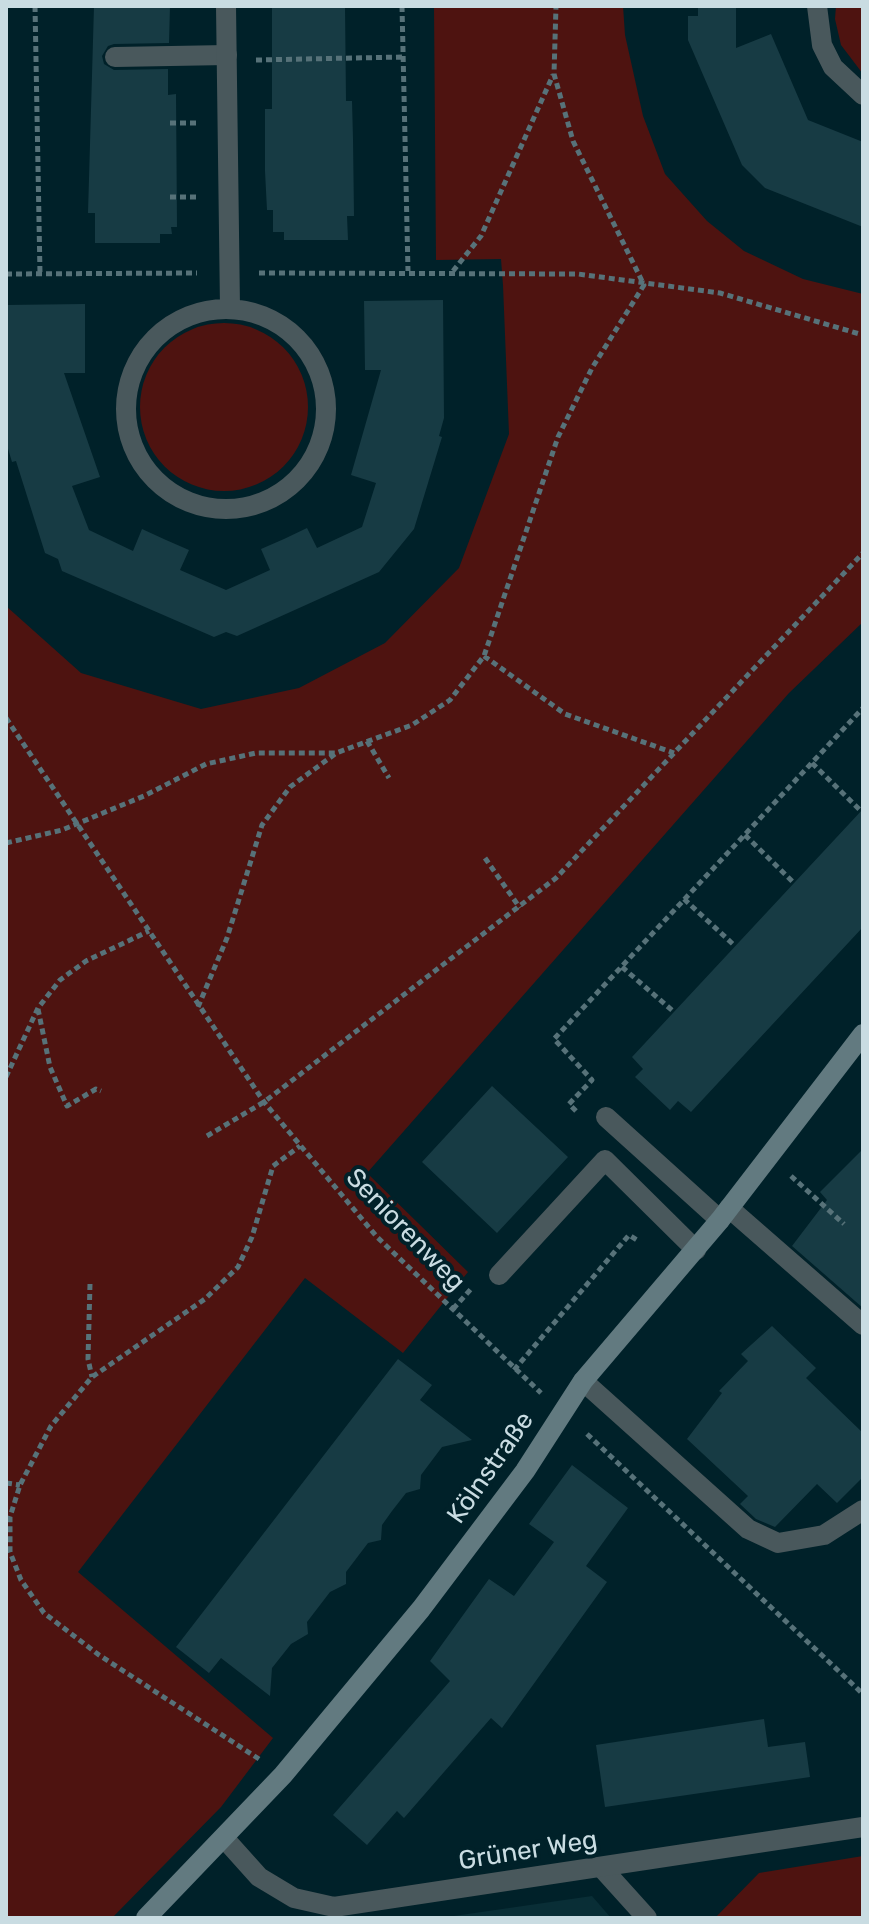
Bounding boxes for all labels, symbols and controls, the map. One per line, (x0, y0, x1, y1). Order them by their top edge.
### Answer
street label: Seniorenweg (339, 1162, 471, 1298)
street label: Kölnstraße (441, 1406, 541, 1530)
street label: Grüner Weg (456, 1825, 600, 1877)

